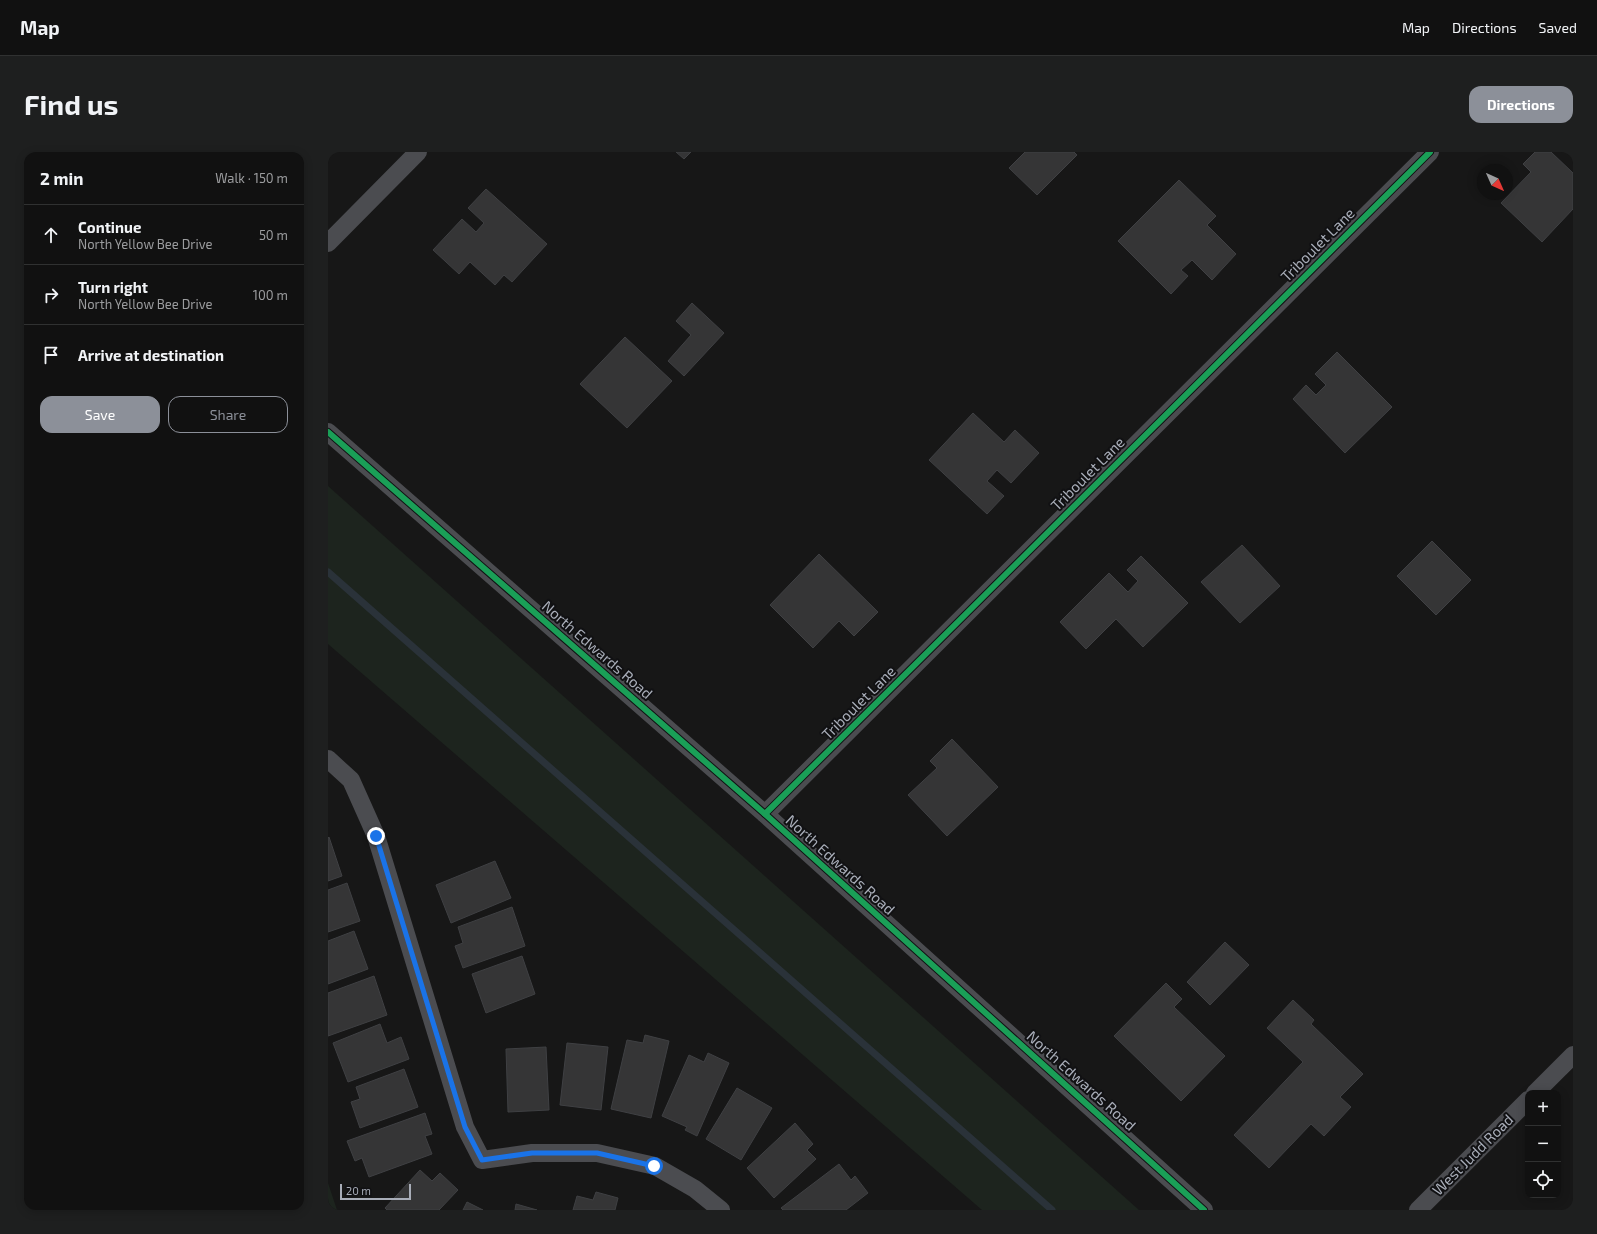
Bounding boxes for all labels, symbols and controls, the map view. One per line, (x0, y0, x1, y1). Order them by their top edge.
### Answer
text: Map (20, 16, 60, 39)
text: Map (1402, 19, 1430, 36)
text: Directions (1452, 19, 1517, 36)
text: Saved (1539, 19, 1577, 36)
button: Directions (1469, 86, 1573, 123)
text: Find us (24, 87, 118, 121)
north arrow (1477, 164, 1513, 200)
text: 2 min (40, 168, 83, 188)
text: Walk · 150 m (215, 170, 288, 186)
street label: Triboulet Lane (1277, 204, 1358, 285)
text: Continue (78, 218, 141, 236)
icon: ahead (40, 224, 62, 246)
text: 50 m (259, 227, 288, 243)
text: North Yellow Bee Drive (78, 236, 213, 252)
text: Turn right (78, 278, 148, 296)
icon: right (40, 284, 62, 306)
text: 100 m (253, 287, 288, 303)
text: North Yellow Bee Drive (78, 296, 213, 312)
icon: arrive (40, 344, 62, 366)
text: Arrive at destination (78, 346, 224, 364)
button: Save (40, 396, 160, 433)
button: Share (168, 396, 288, 433)
street label: Triboulet Lane (1047, 433, 1128, 514)
street label: North Edwards Road (539, 596, 657, 702)
street label: Triboulet Lane (818, 662, 899, 743)
street label: North Edwards Road (782, 811, 899, 918)
route end (367, 827, 385, 845)
street label: North Edwards Road (1023, 1027, 1140, 1134)
map controls (1525, 1090, 1561, 1198)
button: + (1525, 1090, 1561, 1126)
street label: West Judd Road (1428, 1110, 1517, 1199)
button: − (1525, 1126, 1561, 1162)
route start (645, 1157, 663, 1175)
button: locate (1525, 1162, 1561, 1198)
scale bar (340, 1182, 411, 1201)
text: 20 m (346, 1184, 371, 1197)

